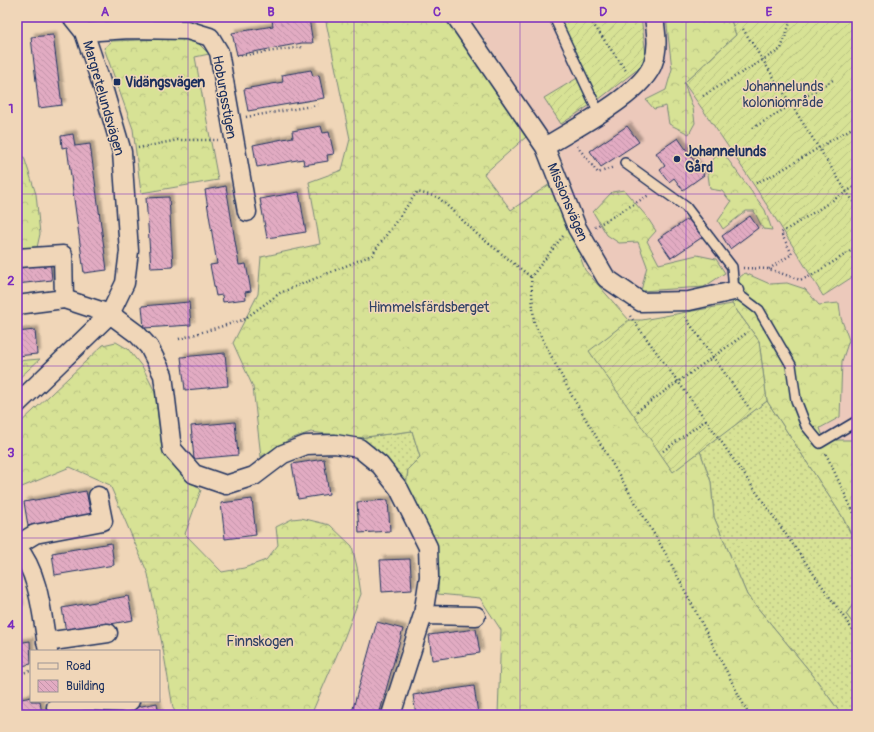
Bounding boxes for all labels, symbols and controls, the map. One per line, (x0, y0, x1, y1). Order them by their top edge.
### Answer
text: A (101, 4, 110, 20)
text: B (267, 4, 275, 20)
text: C (433, 4, 441, 20)
text: D (599, 4, 607, 20)
text: E (766, 4, 773, 20)
street label: Margretelundsvägen (79, 39, 128, 158)
street label: Hoburgsstigen (209, 54, 240, 140)
place label: Vidängsvägen (125, 74, 205, 91)
marker: Vidängsvägen (112, 77, 122, 87)
park label: Johannelunds koloniområde (742, 78, 824, 111)
text: 1 (8, 101, 14, 117)
place label: Johannelunds Gård (685, 143, 767, 176)
marker: Johannelunds Gård (672, 154, 682, 164)
street label: Missionsvägen (543, 160, 592, 244)
text: 2 (7, 273, 15, 289)
park label: Himmelsfärdsberget (369, 299, 490, 316)
text: 3 (7, 445, 15, 461)
text: 4 (7, 617, 15, 633)
park label: Finnskogen (226, 633, 294, 650)
legend (30, 650, 160, 702)
text: Road (66, 659, 91, 674)
text: Building (66, 679, 105, 694)

